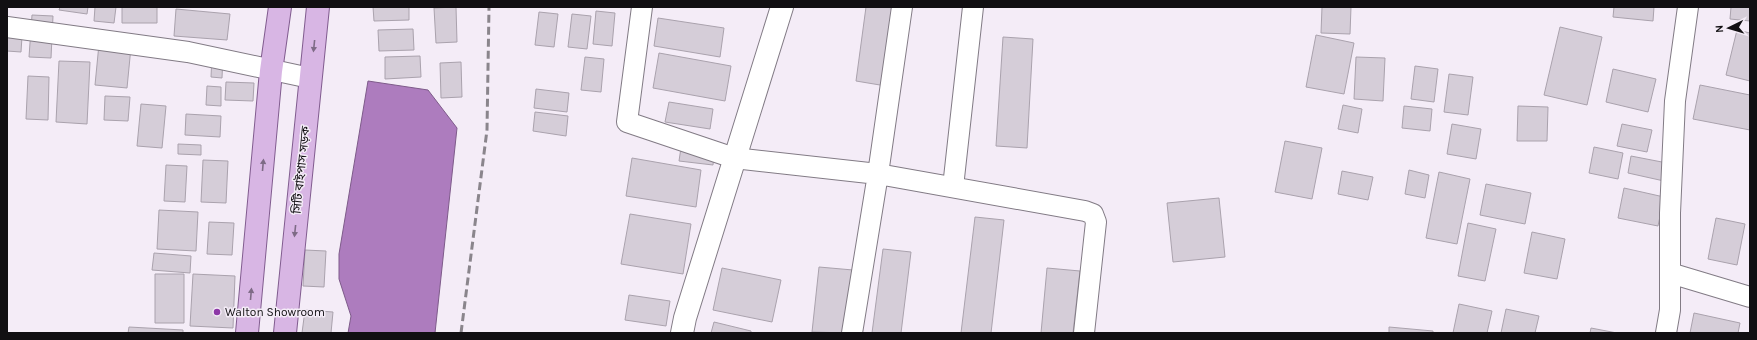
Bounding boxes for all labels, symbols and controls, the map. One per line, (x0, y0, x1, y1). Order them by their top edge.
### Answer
north arrow (1709, 8, 1749, 48)
text: N (1713, 24, 1726, 33)
one-way arrow (310, 40, 317, 52)
street label: সিটি বাইপাস সড়ক (288, 125, 313, 215)
one-way arrow (260, 159, 266, 171)
one-way arrow (291, 225, 298, 237)
one-way arrow (248, 288, 254, 300)
place label: Walton Showroom (225, 305, 325, 319)
marker: Walton Showroom (212, 307, 222, 317)

